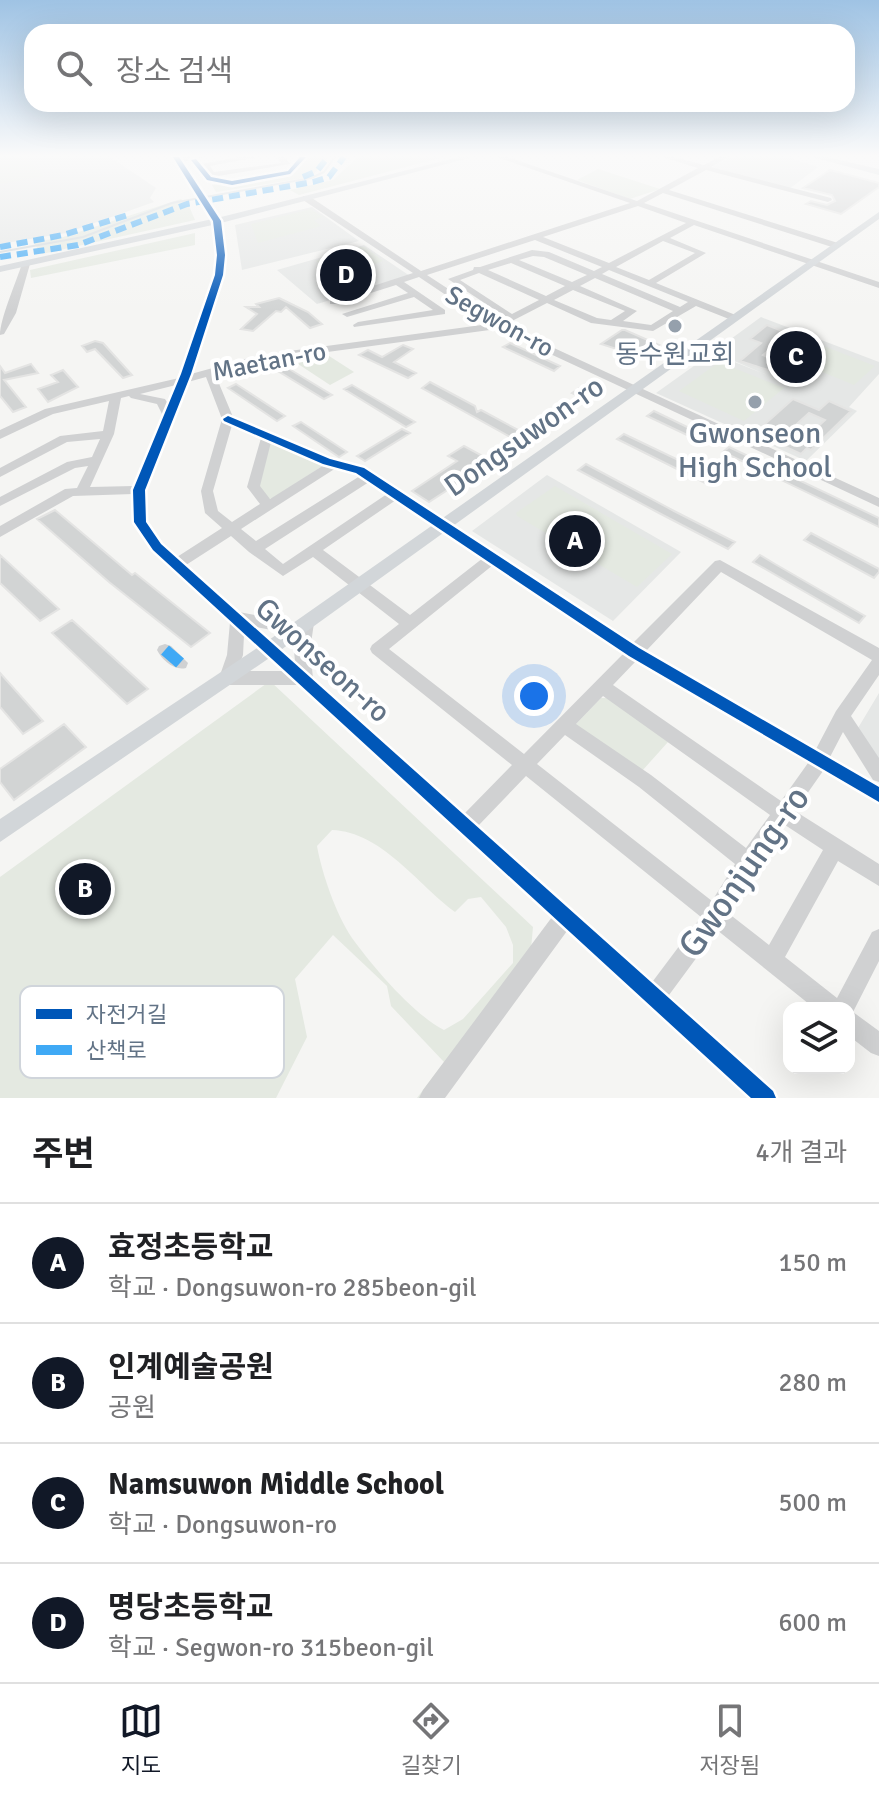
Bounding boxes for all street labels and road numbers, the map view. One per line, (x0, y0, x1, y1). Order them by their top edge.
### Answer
street label: Segwon-ro (440, 279, 559, 365)
street label: Maetan-ro (210, 335, 329, 389)
street label: Dongsuwon-ro (437, 368, 611, 505)
street label: Gwonseon-ro (247, 590, 398, 731)
street label: Gwonjung-ro (669, 777, 820, 966)

